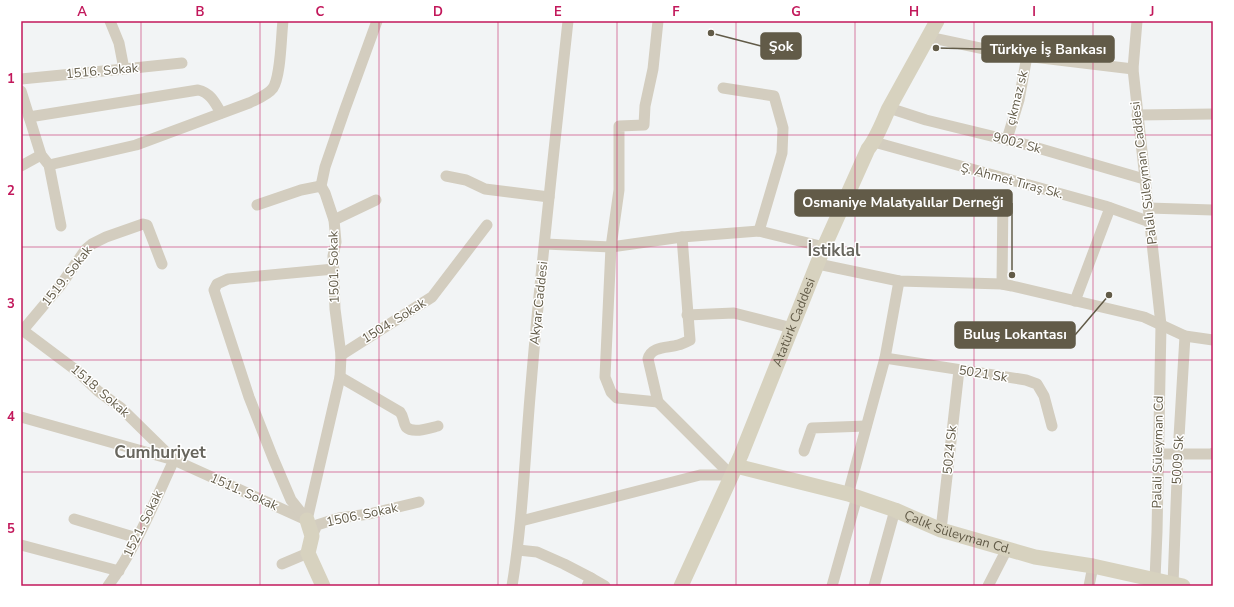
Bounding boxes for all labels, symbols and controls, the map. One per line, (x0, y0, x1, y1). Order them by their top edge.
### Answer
text: A (77, 3, 87, 21)
text: B (196, 3, 205, 21)
text: C (316, 3, 325, 21)
text: D (433, 3, 443, 21)
text: E (554, 3, 562, 21)
text: F (672, 3, 680, 21)
text: G (791, 3, 801, 21)
text: H (909, 3, 919, 21)
text: I (1032, 3, 1036, 21)
text: J (1149, 3, 1154, 21)
callout: Şok (761, 33, 801, 59)
callout: Türkiye İş Bankası (982, 36, 1114, 62)
text: Şok (769, 37, 794, 56)
text: Türkiye İş Bankası (990, 40, 1106, 59)
street label: 1516. Sokak (65, 59, 139, 83)
street label: çıkmaz sk (1002, 68, 1033, 127)
text: 1 (7, 70, 15, 88)
street label: Palalı Süleyman Caddesi (1126, 101, 1162, 245)
street label: 9002 Sk (991, 128, 1043, 158)
street label: Ş. Ahmet Tıraş Sk. (959, 159, 1065, 203)
text: 2 (7, 182, 15, 200)
callout: Osmaniye Malatyalılar Derneği (795, 190, 1012, 216)
text: Osmaniye Malatyalılar Derneği (802, 193, 1004, 212)
street label: 1501. Sokak (324, 230, 344, 303)
district label: İstiklal (807, 239, 861, 262)
street label: 1519. Sokak (38, 241, 97, 310)
street label: Akyar Caddesi (526, 260, 552, 346)
street label: Atatürk Caddesi (768, 275, 820, 369)
street label: 1504. Sokak (358, 294, 430, 348)
text: 3 (7, 295, 15, 313)
callout: Buluş Lokantası (955, 322, 1075, 348)
text: Buluş Lokantası (963, 325, 1067, 344)
street label: 1518. Sokak (67, 360, 134, 422)
street label: 5021 Sk (957, 361, 1009, 387)
street label: Palali Süleyman Cd (1148, 395, 1168, 509)
text: 4 (7, 408, 15, 426)
street label: 5024 Sk (938, 424, 962, 475)
street label: 5009 Sk (1168, 435, 1188, 485)
district label: Cumhuriyet (114, 441, 206, 464)
street label: 1511. Sokak (207, 469, 281, 515)
street label: 1521. Sokak (119, 487, 167, 561)
street label: 1506. Sokak (325, 499, 400, 531)
street label: Çalık Süleyman Cd. (901, 506, 1014, 559)
text: 5 (7, 520, 15, 538)

